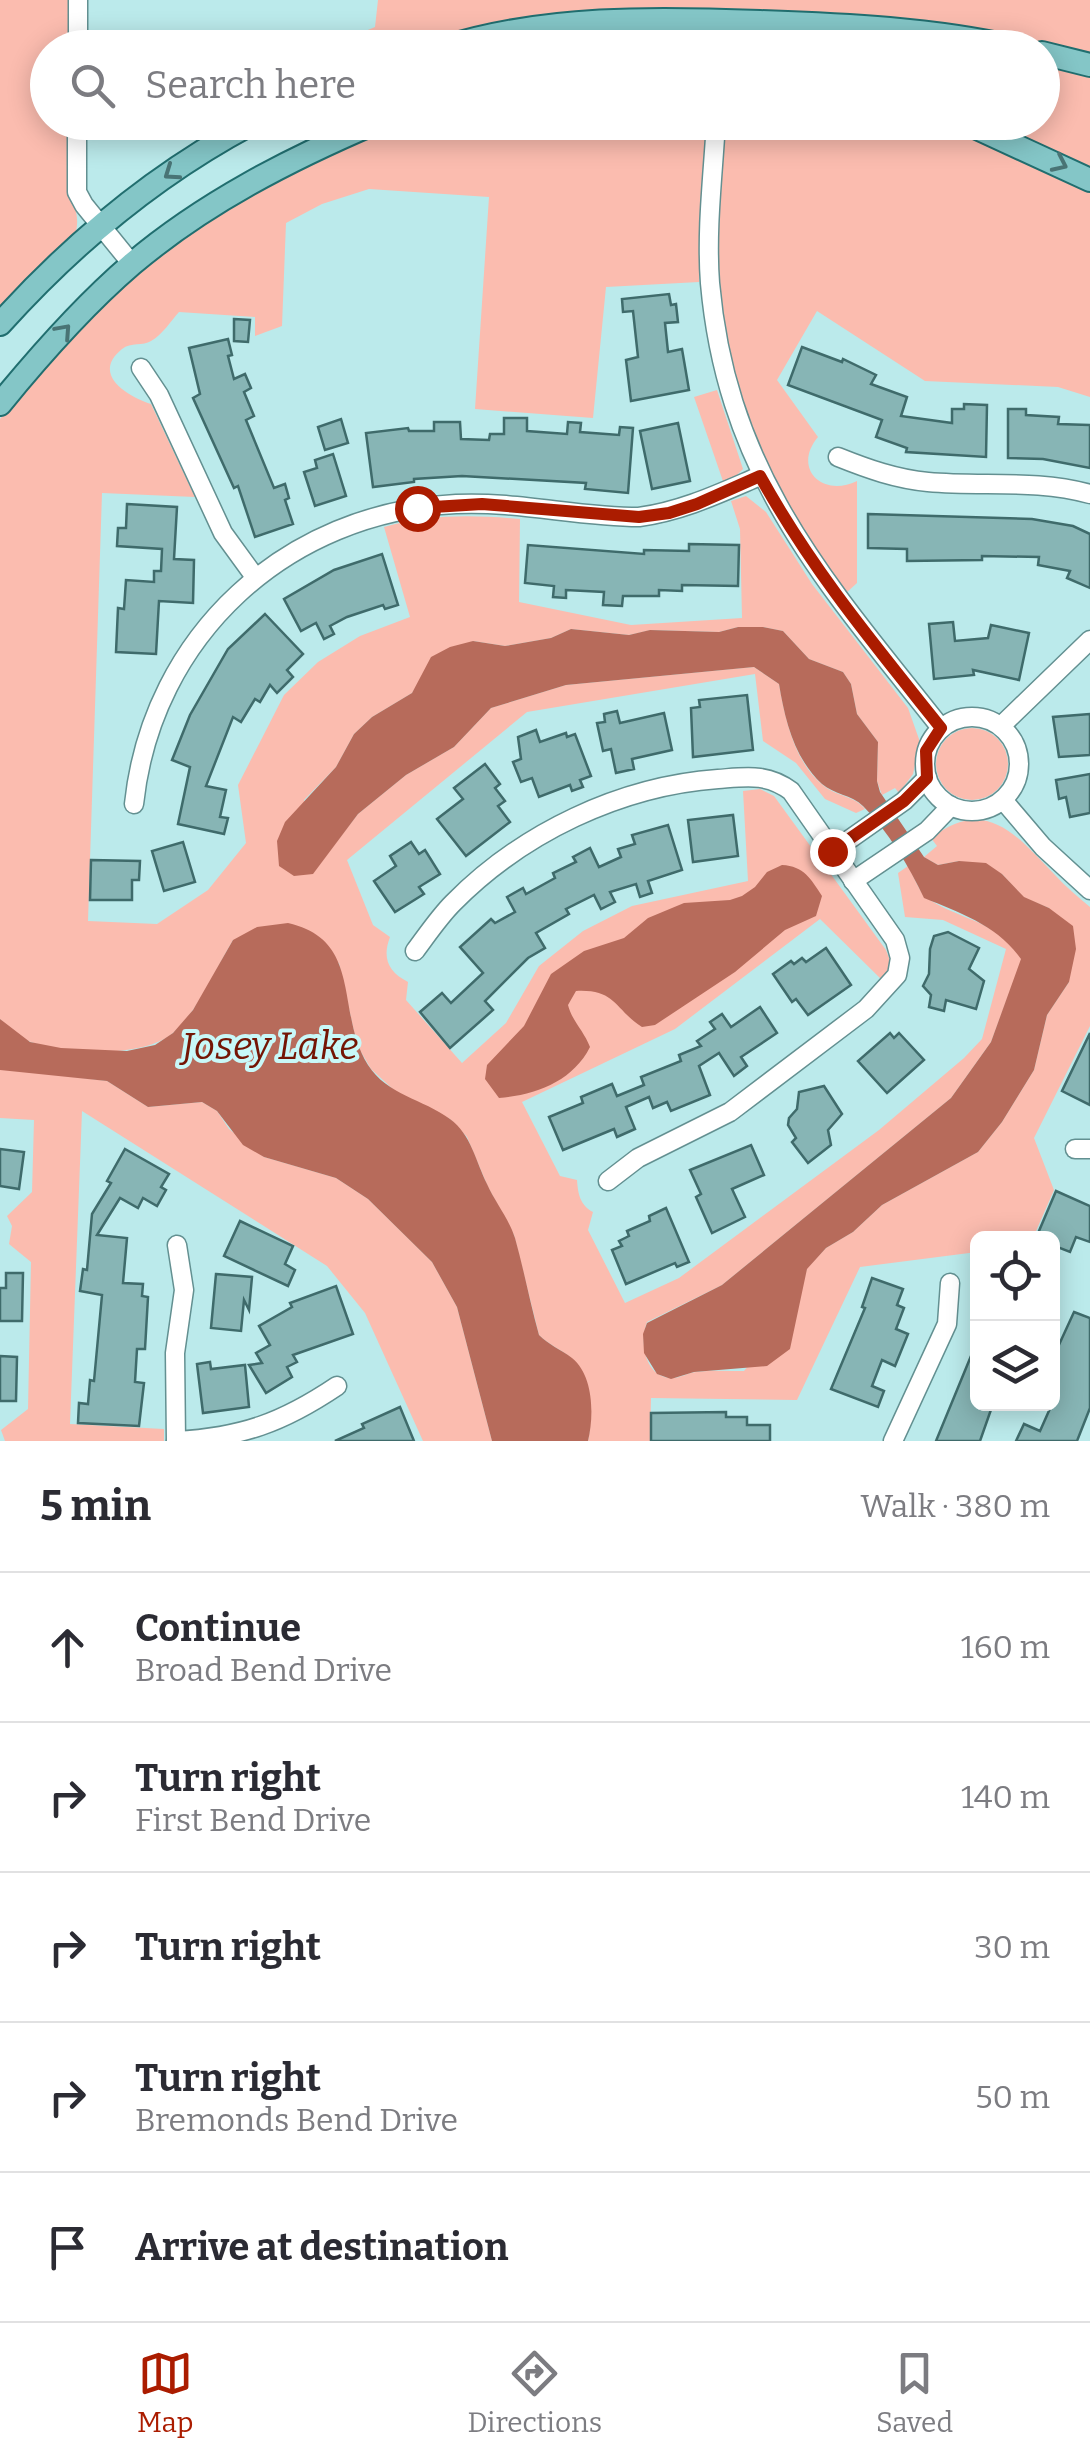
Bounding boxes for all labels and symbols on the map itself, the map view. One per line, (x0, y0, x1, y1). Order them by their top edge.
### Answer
one-way arrow (1050, 152, 1068, 172)
one-way arrow (164, 161, 182, 179)
one-way arrow (52, 324, 70, 343)
route start (395, 486, 441, 532)
route end (810, 829, 856, 875)
water label: Josey Lake (179, 1023, 358, 1069)

